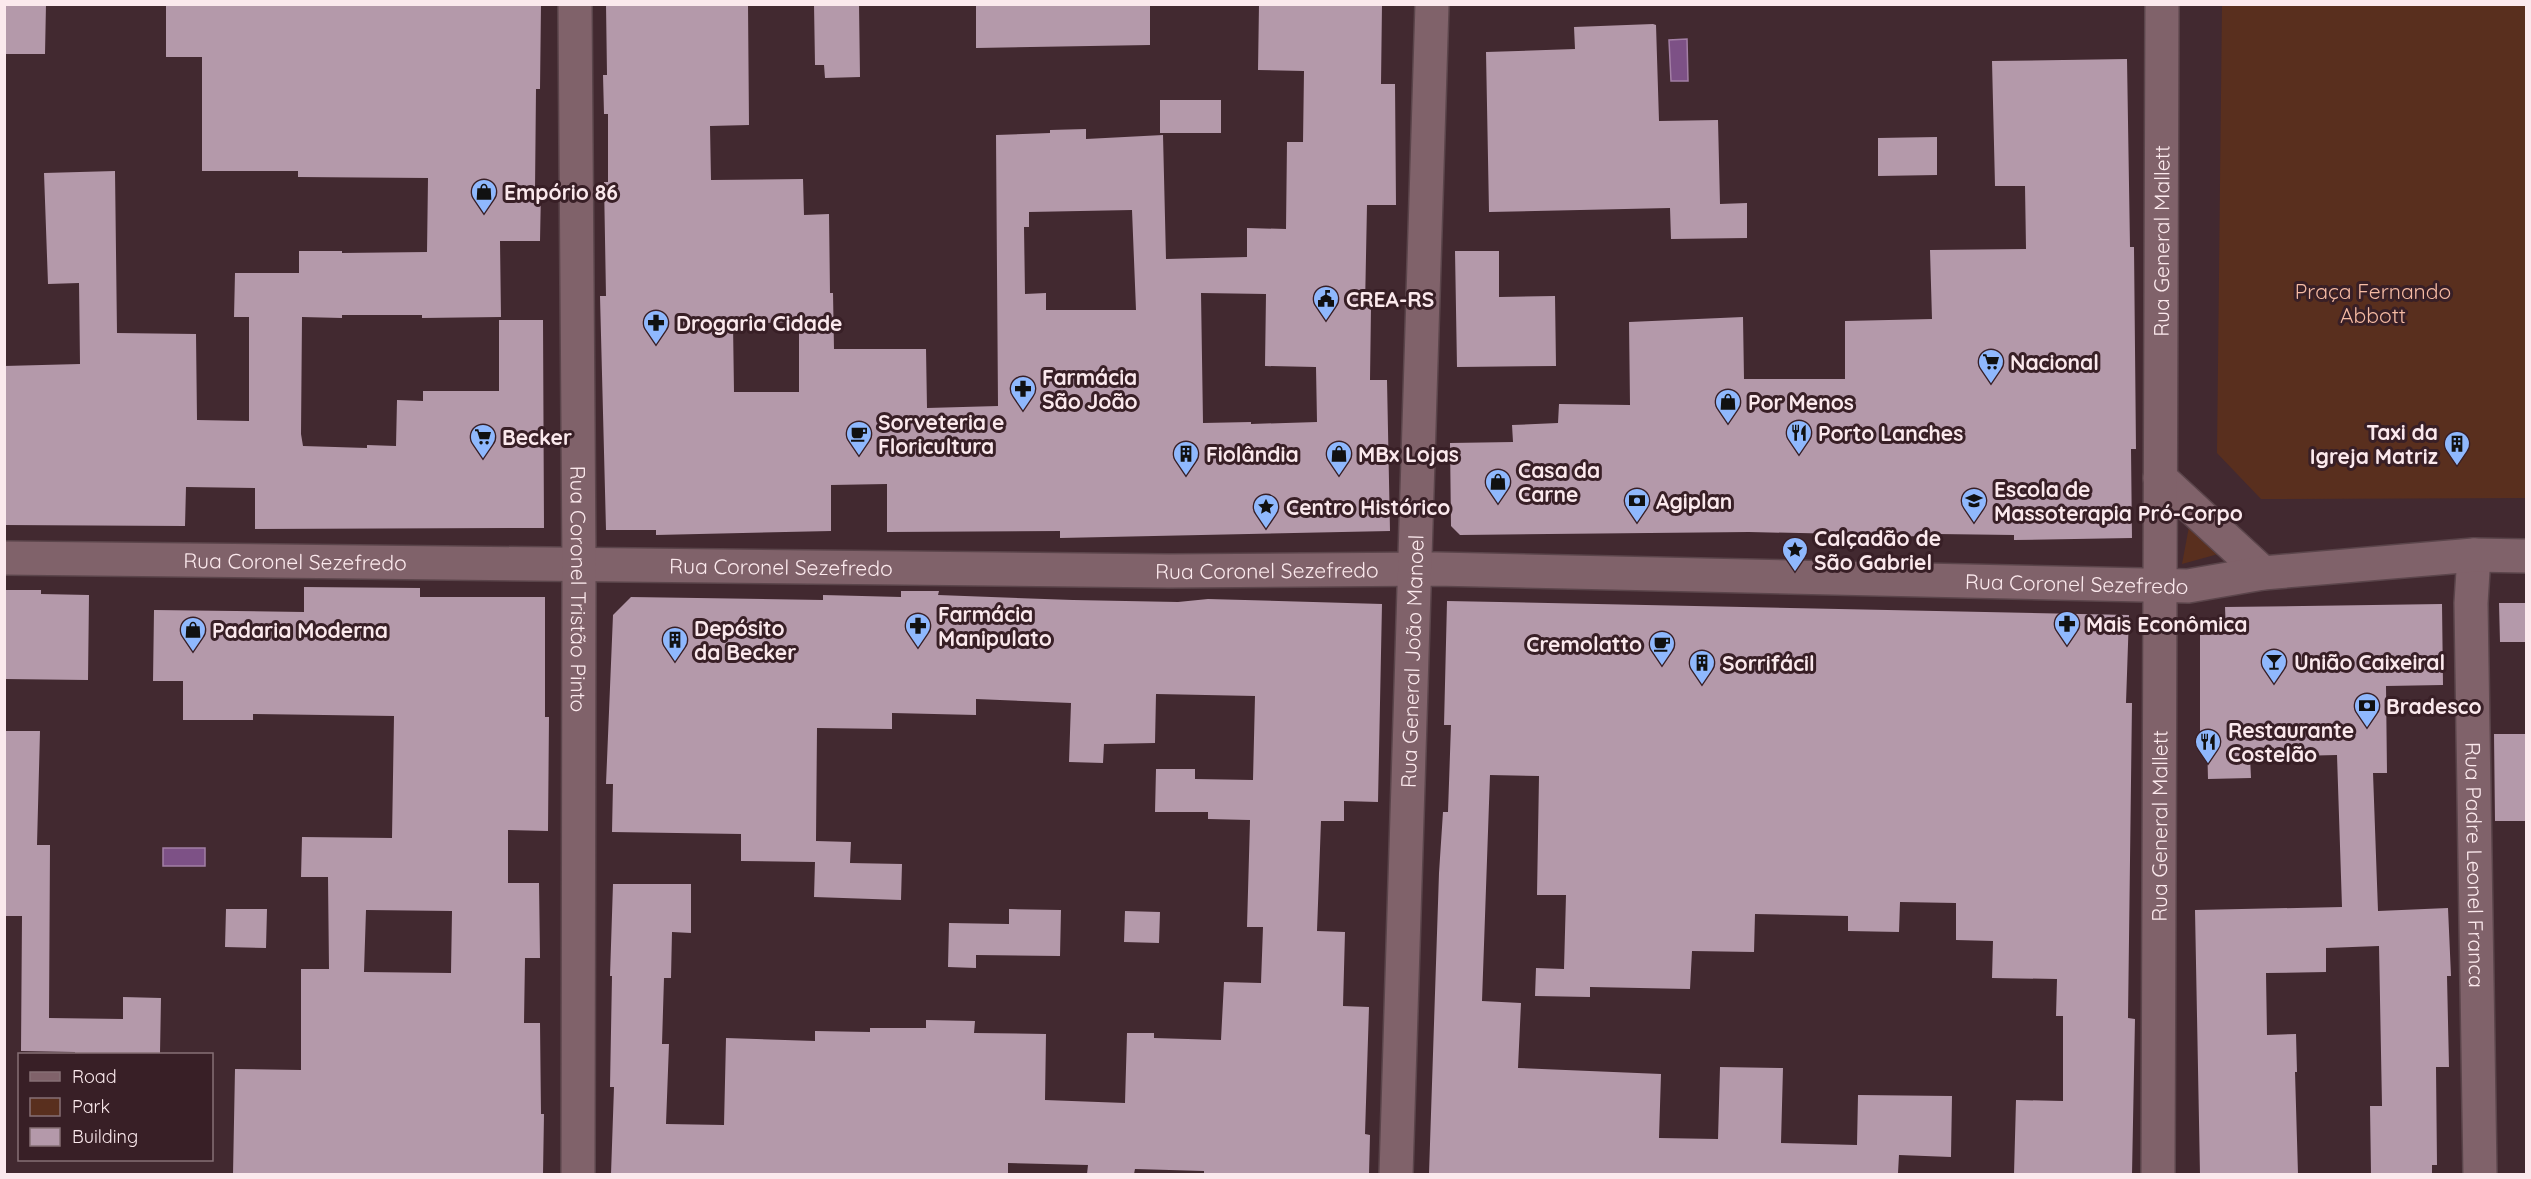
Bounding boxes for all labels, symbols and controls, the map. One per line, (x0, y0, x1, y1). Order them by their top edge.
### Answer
street label: Rua General Mallett (2148, 145, 2175, 337)
shop icon: Empório 86 (469, 177, 499, 215)
place label: Empório 86 (504, 179, 618, 205)
park label: Praça Fernando Abbott (2295, 278, 2451, 328)
public building icon: CREA-RS (1311, 284, 1341, 322)
place label: CREA-RS (1346, 286, 1434, 312)
pharmacy icon: Drogaria Cidade (641, 308, 671, 346)
place label: Drogaria Cidade (676, 310, 842, 336)
supermarket icon: Nacional (1976, 347, 2006, 385)
place label: Nacional (2010, 349, 2099, 375)
place label: Farmácia São João (1042, 364, 1138, 414)
pharmacy icon: Farmácia São João (1008, 374, 1038, 412)
shop icon: Por Menos (1713, 387, 1743, 425)
place label: Por Menos (1748, 389, 1854, 415)
place label: Sorveteria e Floricultura (878, 409, 1004, 459)
restaurant icon: Porto Lanches (1784, 418, 1814, 456)
cafe icon: Sorveteria e Floricultura (844, 419, 874, 457)
place label: Taxi da Igreja Matriz (2310, 419, 2438, 469)
place label: Porto Lanches (1818, 420, 1963, 446)
supermarket icon: Becker (468, 422, 498, 460)
place label: Becker (502, 424, 572, 450)
building icon: Taxi da Igreja Matriz (2442, 429, 2472, 467)
building icon: Fiolândia (1171, 439, 1201, 477)
shop icon: MBx Lojas (1324, 439, 1354, 477)
place label: Fiolândia (1206, 441, 1299, 467)
place label: MBx Lojas (1358, 441, 1459, 467)
place label: Casa da Carne (1518, 457, 1600, 507)
street label: Rua Coronel Tristão Pinto (565, 466, 592, 712)
shop icon: Casa da Carne (1483, 467, 1513, 505)
place label: Escola de Massoterapia Pró-Corpo (1994, 476, 2243, 526)
bank icon: Agiplan (1622, 486, 1652, 524)
school or university icon: Escola de Massoterapia Pró-Corpo (1959, 486, 1989, 524)
place label: Agiplan (1656, 488, 1732, 514)
place icon: Centro Histórico (1251, 492, 1281, 530)
place label: Centro Histórico (1286, 494, 1450, 520)
place label: Calçadão de São Gabriel (1814, 525, 1941, 575)
street label: Rua General João Manoel (1395, 534, 1429, 788)
place icon: Calçadão de São Gabriel (1780, 535, 1810, 573)
street label: Rua Coronel Sezefredo (183, 547, 407, 575)
street label: Rua Coronel Sezefredo (669, 552, 893, 581)
street label: Rua Coronel Sezefredo (1155, 556, 1379, 584)
street label: Rua Coronel Sezefredo (1965, 568, 2189, 599)
place label: Farmácia Manipulato (938, 601, 1052, 651)
pharmacy icon: Mais Econômica (2052, 609, 2082, 647)
pharmacy icon: Farmácia Manipulato (903, 611, 933, 649)
place label: Mais Econômica (2086, 611, 2247, 637)
shop icon: Padaria Moderna (178, 615, 208, 653)
place label: Depósito da Becker (694, 615, 796, 665)
place label: Padaria Moderna (212, 617, 388, 643)
building icon: Depósito da Becker (660, 625, 690, 663)
cafe icon: Cremolatto (1647, 629, 1677, 667)
place label: Cremolatto (1526, 631, 1642, 657)
bar icon: União Caixeiral (2259, 647, 2289, 685)
building icon: Sorrifácil (1687, 648, 1717, 686)
place label: União Caixeiral (2294, 649, 2445, 675)
place label: Sorrifácil (1722, 650, 1815, 676)
bank icon: Bradesco (2352, 691, 2382, 729)
place label: Bradesco (2386, 693, 2482, 719)
place label: Restaurante Costelão (2228, 717, 2354, 767)
restaurant icon: Restaurante Costelão (2193, 727, 2223, 765)
street label: Rua General Mallett (2146, 730, 2173, 922)
street label: Rua Padre Leonel Franca (2460, 742, 2490, 988)
legend (18, 1053, 213, 1161)
text: Road (72, 1065, 117, 1088)
text: Park (72, 1095, 110, 1118)
text: Building (72, 1125, 138, 1148)

